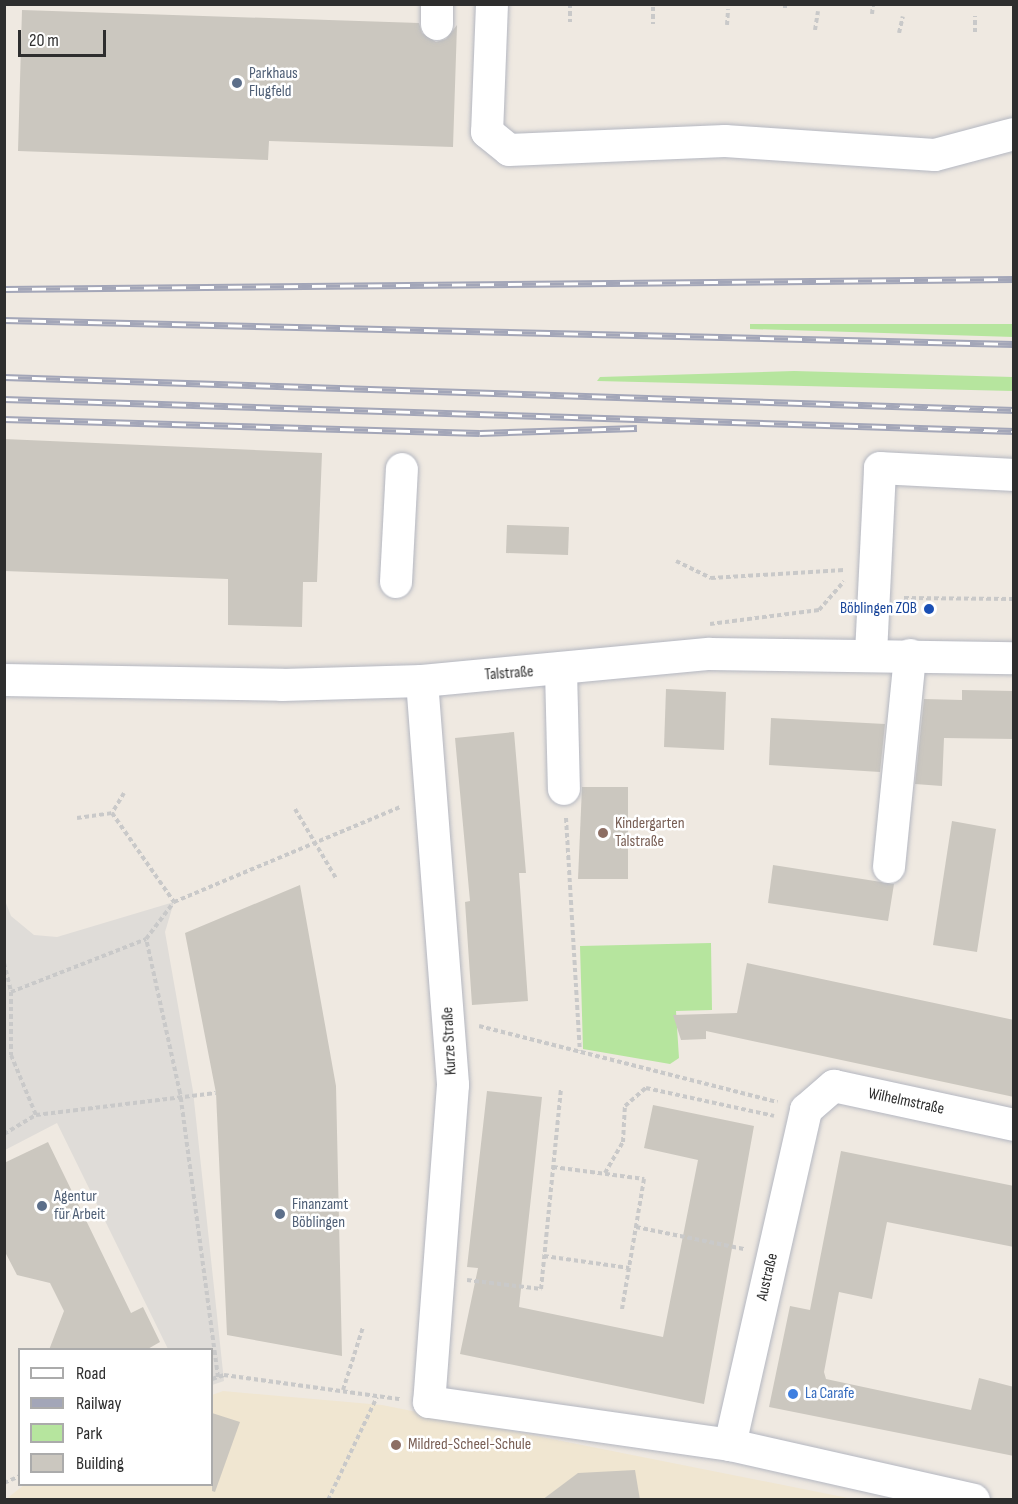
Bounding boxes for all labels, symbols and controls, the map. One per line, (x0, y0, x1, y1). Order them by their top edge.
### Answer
scale bar (21, 18, 110, 56)
text: 20 m (29, 30, 59, 51)
place label: Parkhaus Flugfeld (249, 64, 298, 102)
marker: Parkhaus Flugfeld (230, 76, 244, 90)
place label: Böblingen ZOB (840, 599, 917, 619)
marker: Böblingen ZOB (922, 602, 936, 616)
street label: Talstraße (484, 663, 534, 685)
place label: Kindergarten Talstraße (615, 814, 685, 852)
marker: Kindergarten Talstraße (596, 826, 610, 840)
street label: Kurze Straße (439, 1006, 461, 1076)
street label: Wilhelmstraße (866, 1085, 946, 1119)
place label: Agentur für Arbeit (54, 1187, 105, 1225)
place label: Finanzamt Böblingen (292, 1195, 348, 1233)
marker: Agentur für Arbeit (35, 1199, 49, 1213)
marker: Finanzamt Böblingen (273, 1207, 287, 1221)
street label: Austraße (753, 1252, 783, 1302)
legend (18, 1348, 213, 1486)
text: Road (76, 1363, 106, 1384)
place label: La Carafe (805, 1384, 854, 1404)
marker: La Carafe (786, 1387, 800, 1401)
text: Railway (76, 1393, 121, 1414)
text: Park (76, 1423, 102, 1444)
place label: Mildred-Scheel-Schule (408, 1435, 531, 1455)
marker: Mildred-Scheel-Schule (389, 1438, 403, 1452)
text: Building (76, 1453, 124, 1474)

